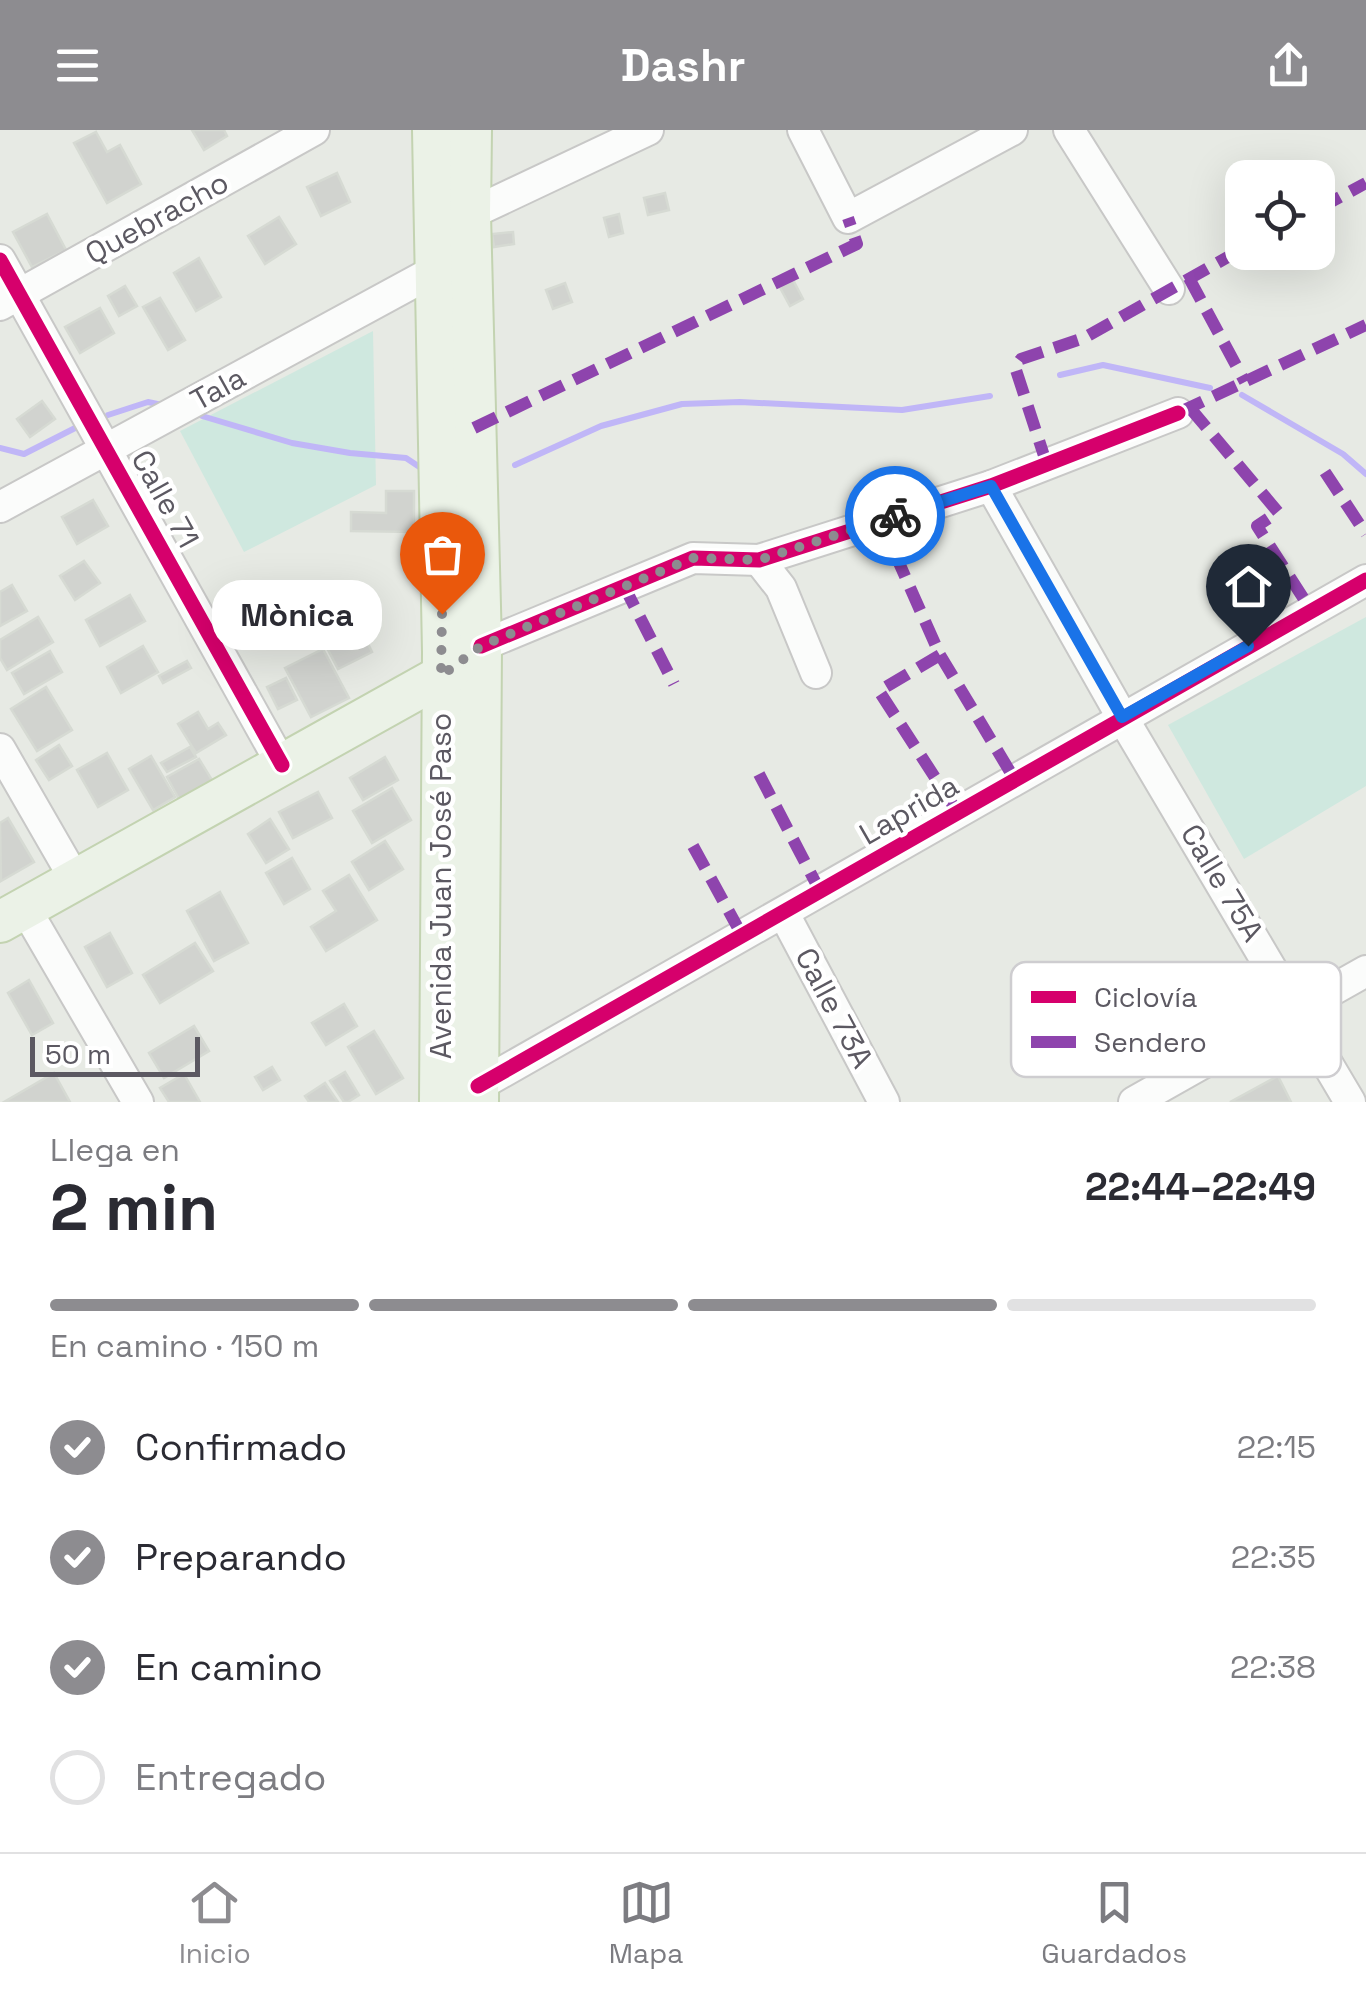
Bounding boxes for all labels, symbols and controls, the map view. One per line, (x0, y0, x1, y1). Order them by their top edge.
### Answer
text: Dashr (621, 37, 745, 94)
icon: menu (50, 38, 105, 93)
icon: share (1261, 38, 1316, 93)
map controls (1225, 160, 1335, 270)
button: locate (1225, 160, 1335, 270)
street label: Quebracho (78, 162, 235, 273)
street label: Tala (183, 358, 252, 419)
street label: Calle 71 (123, 443, 208, 554)
courier (845, 466, 945, 566)
icon: bike (868, 489, 923, 544)
pin (400, 512, 485, 615)
icon: bag (415, 527, 470, 582)
pin (1206, 544, 1291, 647)
icon: home (1221, 559, 1276, 614)
callout: Mònica (212, 579, 382, 649)
text: Mònica (240, 595, 354, 635)
street label: Avenida Juan José Paso (421, 713, 460, 1059)
street label: Laprida (852, 766, 965, 854)
street label: Calle 75A (1172, 817, 1273, 949)
street label: Calle 73A (787, 941, 882, 1075)
legend (1011, 962, 1341, 1077)
text: Ciclovía (1094, 979, 1197, 1015)
text: Sendero (1094, 1024, 1207, 1060)
scale bar (30, 1032, 200, 1076)
text: 50 m (45, 1036, 111, 1072)
text: Llega en (50, 1130, 180, 1170)
text: 22:44–22:49 (1085, 1163, 1316, 1211)
text: 2 min (50, 1166, 218, 1249)
text: En camino · 150 m (50, 1326, 319, 1366)
icon: check (50, 1420, 105, 1475)
text: Confirmado (135, 1423, 347, 1471)
text: 22:15 (1237, 1427, 1316, 1467)
icon: check (50, 1530, 105, 1585)
text: Preparando (135, 1533, 347, 1581)
text: 22:35 (1231, 1537, 1316, 1577)
icon: check (50, 1640, 105, 1695)
text: En camino (135, 1643, 323, 1691)
text: 22:38 (1230, 1647, 1316, 1687)
text: Entregado (135, 1753, 326, 1801)
tab: Inicio (179, 1875, 251, 1971)
tab: Mapa (609, 1875, 683, 1971)
tab: Guardados (1041, 1875, 1187, 1971)

